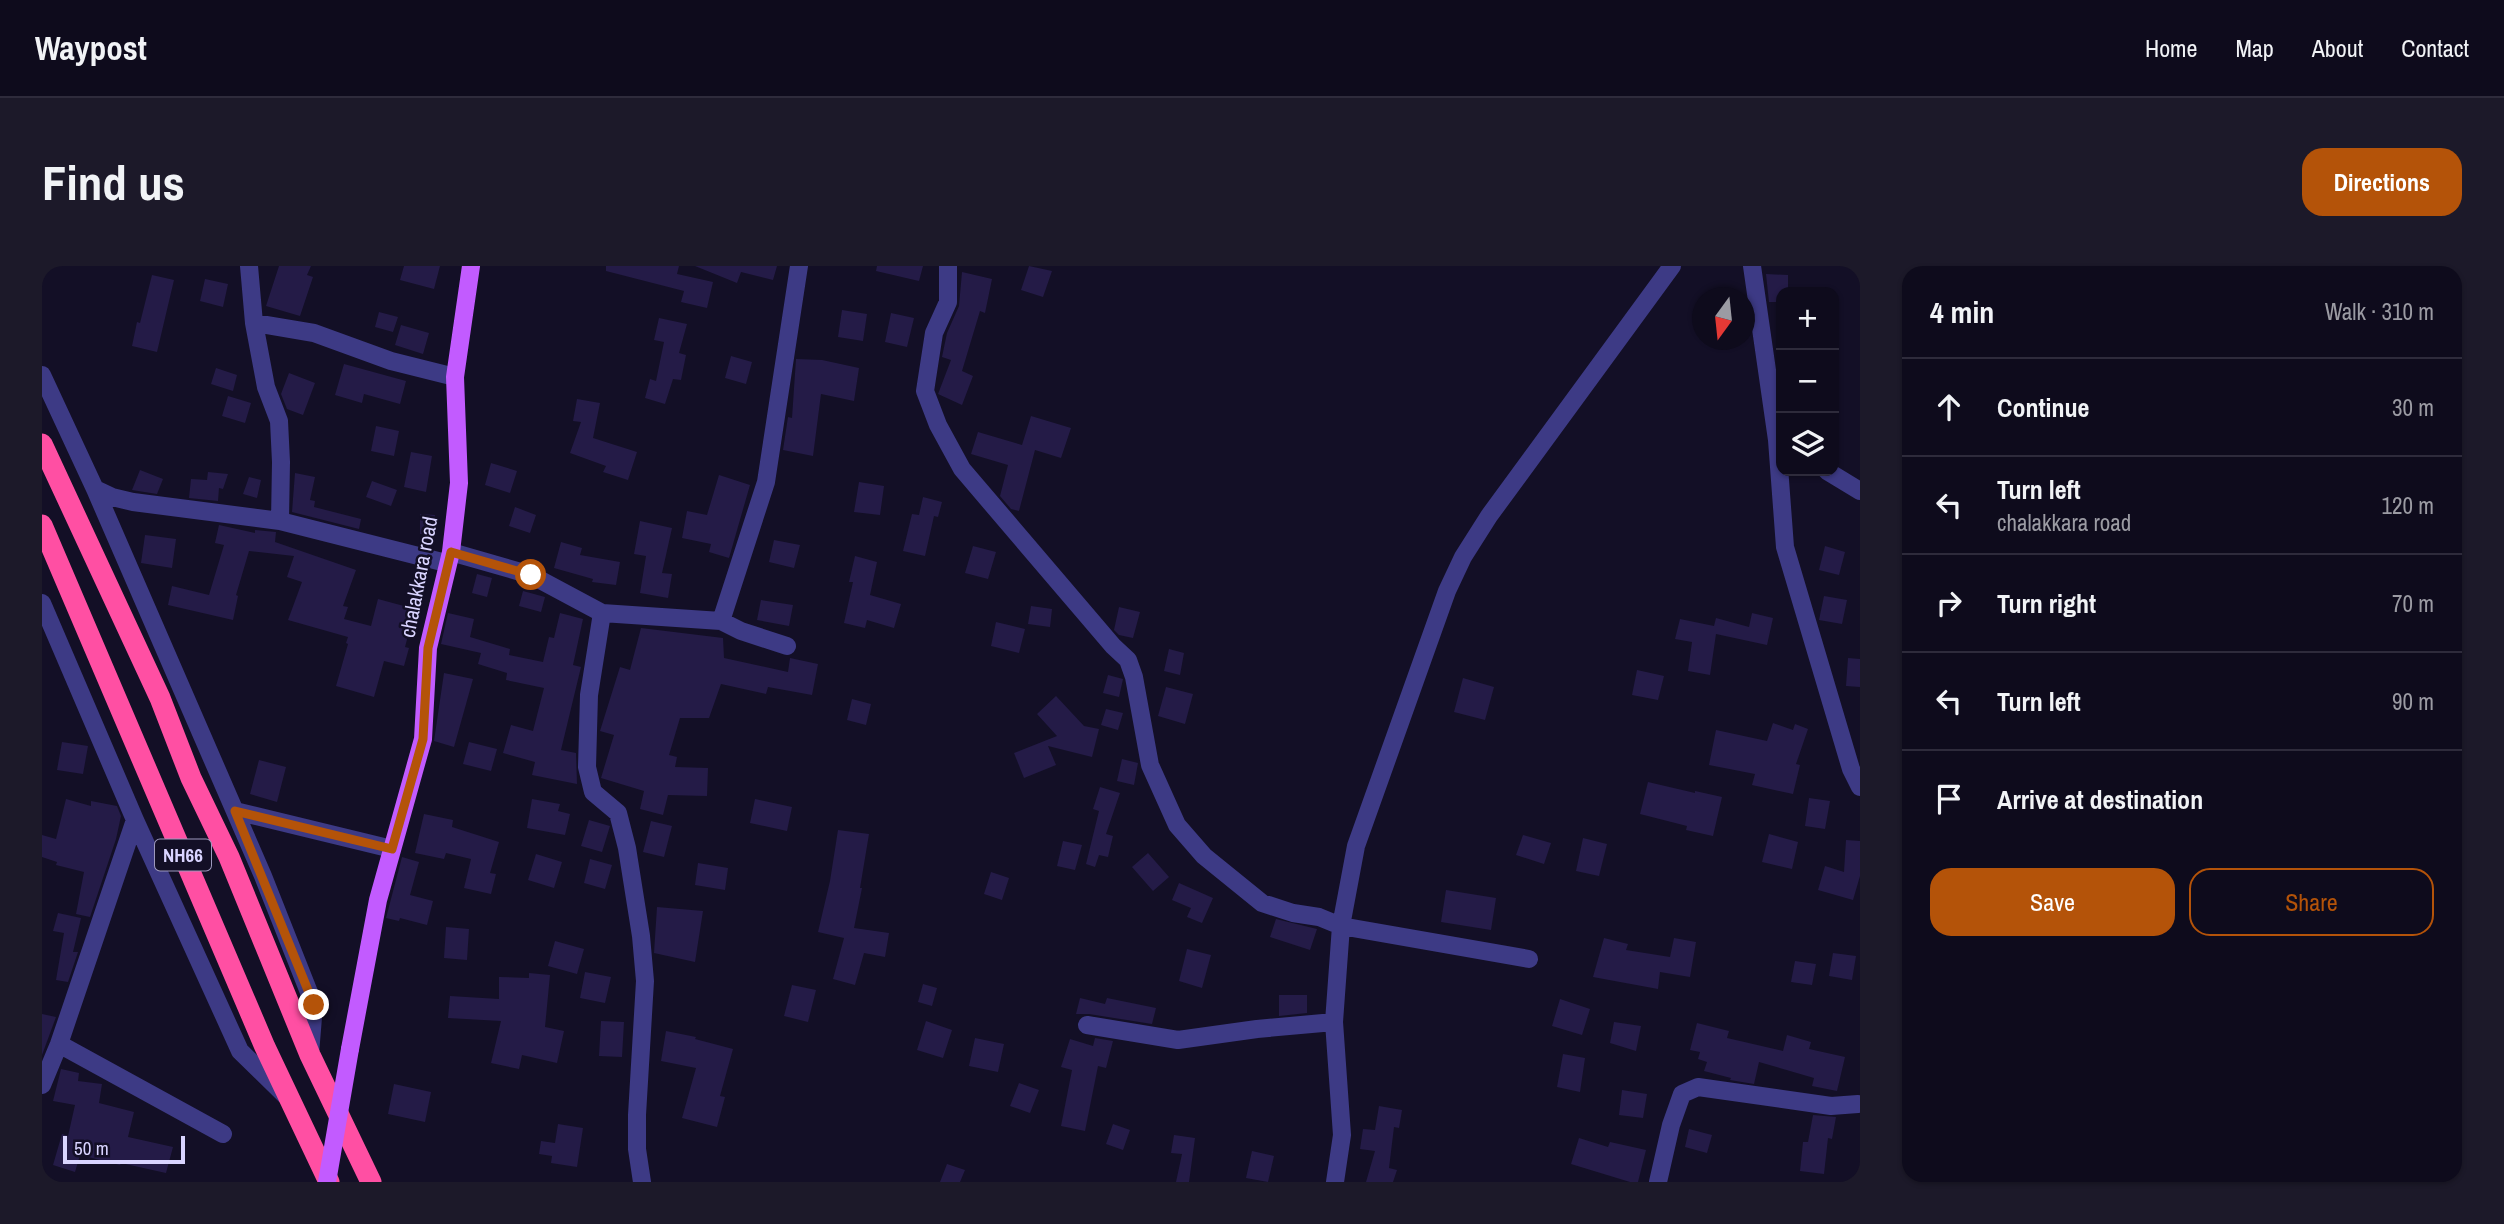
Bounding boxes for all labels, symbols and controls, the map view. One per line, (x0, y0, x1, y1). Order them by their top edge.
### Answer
text: Waypost (35, 26, 147, 70)
text: Home (2145, 32, 2197, 64)
text: Map (2235, 32, 2274, 64)
text: About (2312, 32, 2363, 64)
text: Contact (2401, 32, 2469, 64)
button: Directions (2302, 148, 2462, 216)
text: Find us (42, 149, 185, 215)
north arrow (1692, 287, 1755, 350)
map controls (1776, 287, 1839, 476)
button: + (1776, 287, 1839, 350)
text: 4 min (1930, 292, 1994, 332)
text: Walk · 310 m (2325, 296, 2434, 327)
button: − (1776, 350, 1839, 413)
icon: ahead (1930, 388, 1968, 426)
text: Continue (1997, 390, 2089, 425)
text: 30 m (2392, 392, 2434, 423)
button: layers (1776, 413, 1839, 476)
text: Turn left (1997, 472, 2081, 507)
icon: left (1930, 486, 1968, 524)
text: 120 m (2382, 490, 2434, 521)
text: chalakkara road (1997, 507, 2131, 538)
street label: chalakkara road (393, 514, 444, 640)
route start (515, 559, 546, 590)
icon: right (1930, 584, 1968, 622)
text: Turn right (1997, 586, 2096, 621)
text: 70 m (2392, 588, 2434, 619)
icon: left (1930, 682, 1968, 720)
text: Turn left (1997, 684, 2081, 719)
text: 90 m (2392, 686, 2434, 717)
icon: arrive (1930, 780, 1968, 818)
text: Arrive at destination (1997, 782, 2203, 817)
road number: NH66 (155, 840, 211, 870)
button: Save (1930, 868, 2175, 936)
button: Share (2189, 868, 2434, 936)
route end (298, 989, 329, 1020)
scale bar (63, 1133, 186, 1165)
text: 50 m (74, 1135, 109, 1161)

